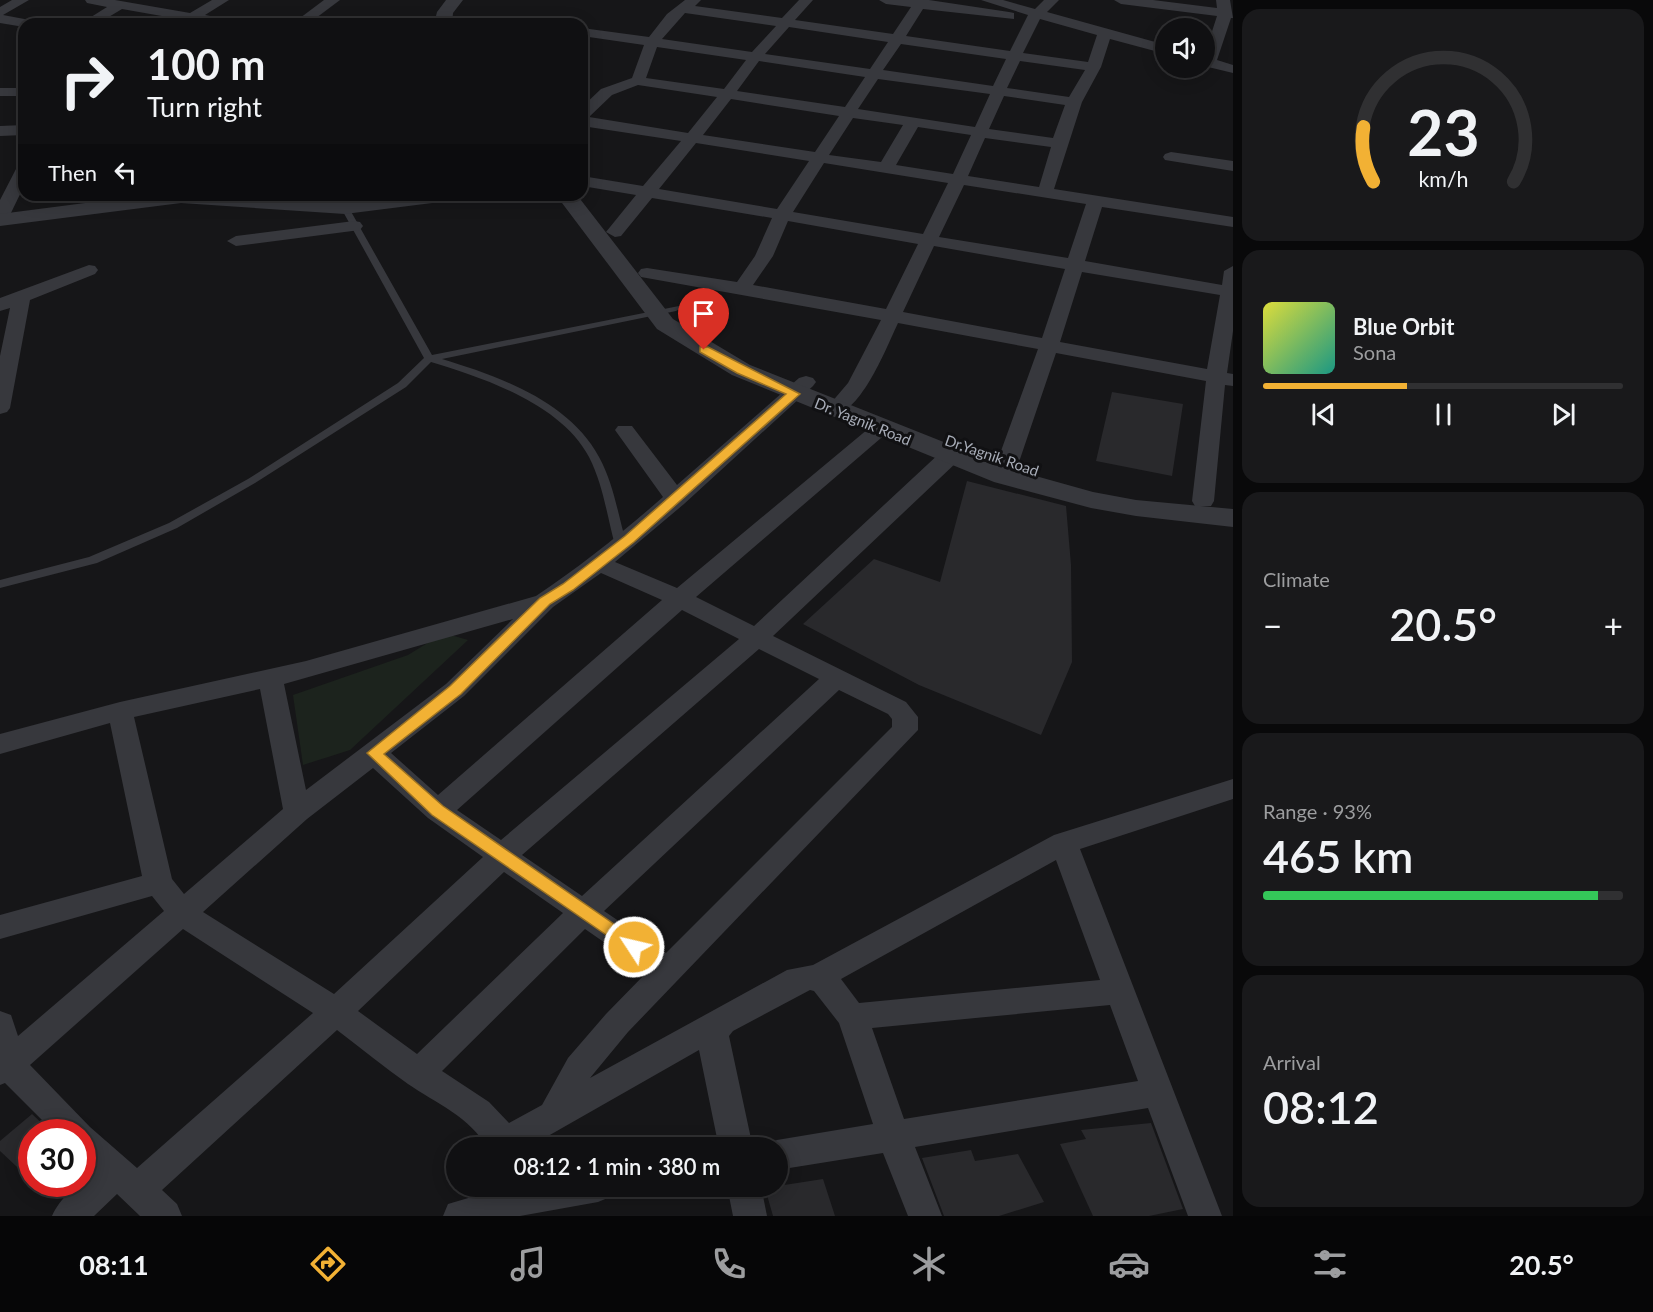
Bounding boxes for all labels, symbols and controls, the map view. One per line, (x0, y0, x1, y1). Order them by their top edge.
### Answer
map controls (1155, 18, 1215, 78)
button: sound (1155, 18, 1215, 78)
text: 100 m (147, 39, 265, 89)
icon: right (48, 42, 126, 120)
text: Turn right (147, 90, 262, 123)
text: 23 (1407, 94, 1479, 169)
icon: left (109, 156, 142, 189)
text: Then (48, 159, 97, 186)
text: km/h (1418, 167, 1468, 193)
pin (678, 288, 729, 350)
icon: arrive (687, 297, 720, 330)
text: Blue Orbit (1353, 313, 1454, 340)
text: Sona (1353, 340, 1396, 364)
street label: Dr. Yagnik Road (812, 393, 914, 449)
icon: previous (1307, 398, 1340, 431)
icon: pause (1427, 398, 1460, 431)
icon: next (1547, 398, 1580, 431)
street label: Dr.Yagnik Road (943, 431, 1041, 479)
text: Climate (1263, 567, 1330, 591)
text: 20.5° (1389, 597, 1497, 651)
text: − (1263, 605, 1282, 645)
text: + (1604, 605, 1623, 645)
text: Range · 93% (1263, 799, 1372, 823)
text: 465 km (1263, 829, 1413, 883)
position arrow (602, 915, 666, 979)
text: Arrival (1263, 1050, 1321, 1074)
text: 08:12 (1263, 1080, 1379, 1134)
speed limit sign: 30 (18, 1119, 96, 1197)
text: 08:12 · 1 min · 380 m (514, 1153, 720, 1180)
icon: directions (307, 1243, 349, 1285)
icon: music (507, 1243, 549, 1285)
icon: phone (708, 1243, 750, 1285)
icon: climate (908, 1243, 950, 1285)
icon: car (1108, 1243, 1150, 1285)
icon: filters (1309, 1243, 1351, 1285)
text: 08:11 (79, 1248, 149, 1281)
text: 20.5° (1509, 1248, 1574, 1281)

